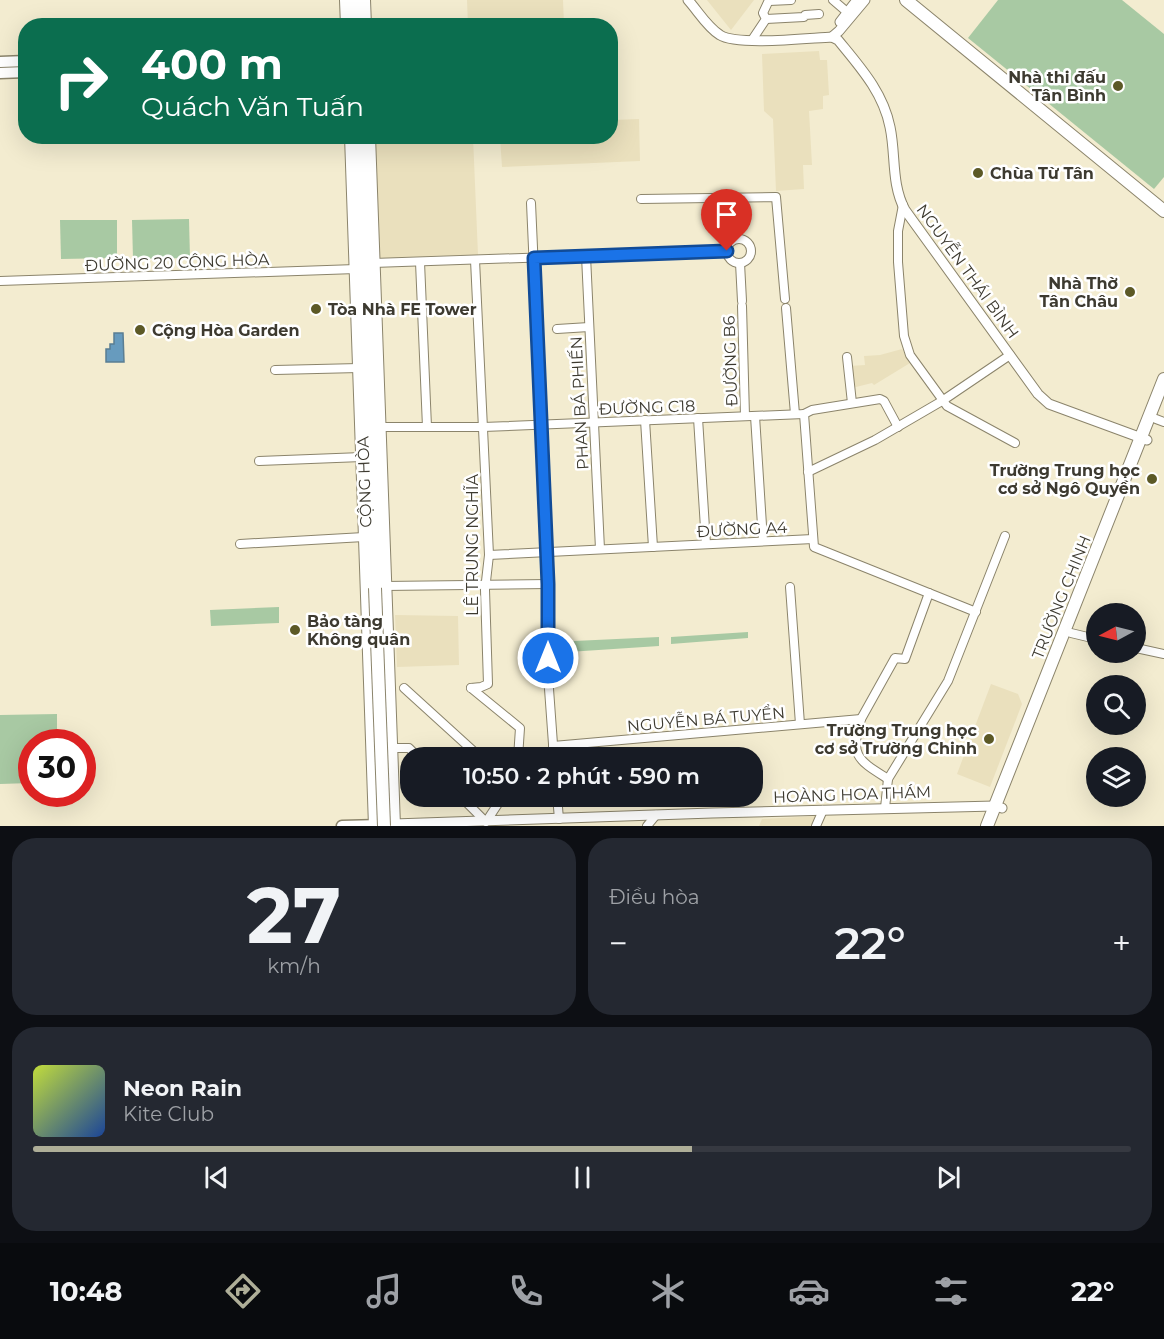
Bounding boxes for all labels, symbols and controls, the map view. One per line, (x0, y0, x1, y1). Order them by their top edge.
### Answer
text: 400 m (141, 38, 283, 90)
icon: right (42, 42, 120, 120)
place label: Nhà thi đấu Tân Bình (1008, 68, 1106, 105)
marker: Nhà thi đấu Tân Bình (1111, 79, 1125, 93)
text: Quách Văn Tuấn (141, 90, 364, 123)
place label: Chùa Từ Tân (990, 164, 1094, 183)
marker: Chùa Từ Tân (971, 166, 985, 180)
pin (701, 189, 752, 251)
icon: arrive (710, 198, 743, 231)
street label: NGUYỄN THÁI BÌNH (913, 199, 1024, 342)
street label: ĐƯỜNG 20 CỘNG HÒA (85, 250, 270, 275)
place label: Nhà Thờ Tân Châu (1040, 274, 1118, 311)
marker: Nhà Thờ Tân Châu (1123, 285, 1137, 299)
place label: Tòa Nhà FE Tower (328, 300, 477, 319)
marker: Tòa Nhà FE Tower (309, 302, 323, 316)
street label: ĐƯỜNG B6 (719, 315, 742, 407)
place label: Cộng Hòa Garden (152, 321, 299, 340)
marker: Cộng Hòa Garden (133, 323, 147, 337)
street label: PHAN BÁ PHIẾN (566, 336, 592, 470)
street label: ĐƯỜNG C18 (598, 396, 696, 419)
street label: CỘNG HÒA (353, 435, 376, 528)
place label: Trường Trung học cơ sở Ngô Quyền (990, 461, 1141, 498)
marker: Trường Trung học cơ sở Ngô Quyền (1145, 472, 1159, 486)
street label: LÊ TRUNG NGHĨA (463, 473, 482, 616)
street label: ĐƯỜNG A4 (696, 518, 788, 541)
street label: TRƯỜNG CHINH (1028, 533, 1095, 662)
north arrow (1086, 603, 1146, 663)
map controls (1086, 603, 1146, 807)
place label: Bảo tàng Không quân (307, 612, 410, 649)
marker: Bảo tàng Không quân (288, 623, 302, 637)
position arrow (516, 626, 580, 690)
button: search (1086, 675, 1146, 735)
street label: NGUYỄN BÁ TUYỂN (626, 701, 786, 736)
place label: Trường Trung học cơ sở Trường Chinh (815, 721, 978, 758)
speed limit sign: 30 (18, 729, 96, 807)
marker: Trường Trung học cơ sở Trường Chinh (982, 732, 996, 746)
button: layers (1086, 747, 1146, 807)
text: 10:50 · 2 phút · 590 m (463, 763, 700, 790)
street label: HOÀNG HOA THÁM (773, 782, 931, 807)
text: 27 (247, 867, 341, 963)
text: Điều hòa (609, 885, 700, 909)
text: 22° (834, 915, 906, 970)
text: − (609, 923, 628, 963)
text: + (1112, 923, 1131, 963)
text: km/h (267, 954, 321, 978)
text: Neon Rain (123, 1075, 242, 1102)
text: Kite Club (123, 1102, 214, 1126)
icon: previous (200, 1161, 233, 1194)
icon: pause (566, 1161, 599, 1194)
icon: next (932, 1161, 965, 1194)
icon: directions (222, 1270, 264, 1312)
icon: music (363, 1270, 405, 1312)
icon: phone (505, 1270, 547, 1312)
icon: climate (647, 1270, 689, 1312)
icon: car (788, 1270, 830, 1312)
icon: filters (930, 1270, 972, 1312)
text: 10:48 (50, 1275, 122, 1308)
text: 22° (1071, 1275, 1114, 1308)

